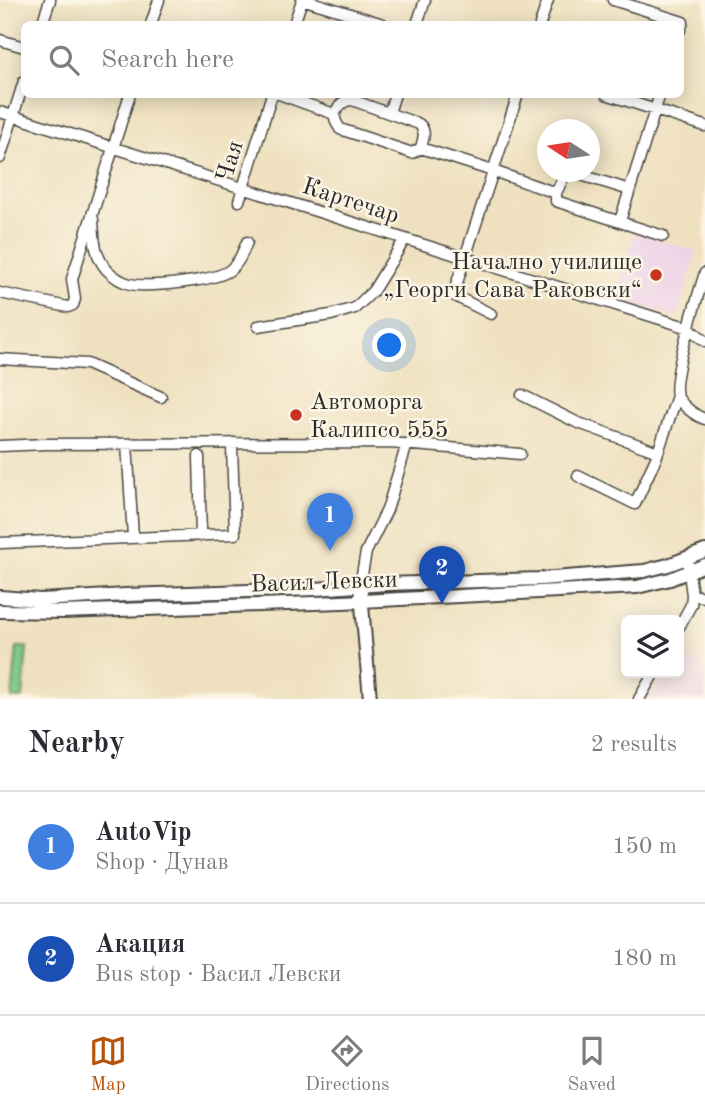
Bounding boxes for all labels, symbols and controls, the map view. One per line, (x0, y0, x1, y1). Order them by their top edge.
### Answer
search box (21, 21, 684, 98)
icon: search (45, 41, 83, 79)
text: Search here (101, 47, 234, 73)
north arrow (537, 119, 600, 182)
street label: Чая (213, 138, 249, 185)
street label: Картечар (299, 175, 402, 229)
place label: Начално училище „Георги Сава Раковски“ (383, 251, 642, 303)
marker: Начално училище „Георги Сава Раковски“ (648, 267, 664, 283)
your location (372, 328, 406, 362)
place label: Автоморга Калипсо 555 (310, 391, 448, 443)
marker: Автоморга Калипсо 555 (288, 407, 304, 423)
pin: 1 (307, 493, 353, 551)
pin: 2 (419, 546, 465, 604)
street label: Васил Левски (250, 568, 398, 598)
map controls (621, 615, 684, 678)
button: layers (621, 615, 684, 678)
text: Nearby (28, 729, 125, 759)
text: 2 results (591, 733, 677, 756)
text: AutoVip (95, 820, 192, 846)
text: 1 (44, 835, 58, 858)
text: 150 m (612, 835, 677, 858)
text: Shop · Дунав (95, 851, 229, 874)
text: Акация (95, 932, 185, 958)
text: 2 (44, 947, 58, 970)
text: 180 m (612, 947, 677, 970)
text: Bus stop · Васил Левски (95, 963, 341, 986)
tab: Map (89, 1032, 127, 1097)
tab: Directions (305, 1032, 390, 1097)
tab: Saved (568, 1032, 616, 1097)

